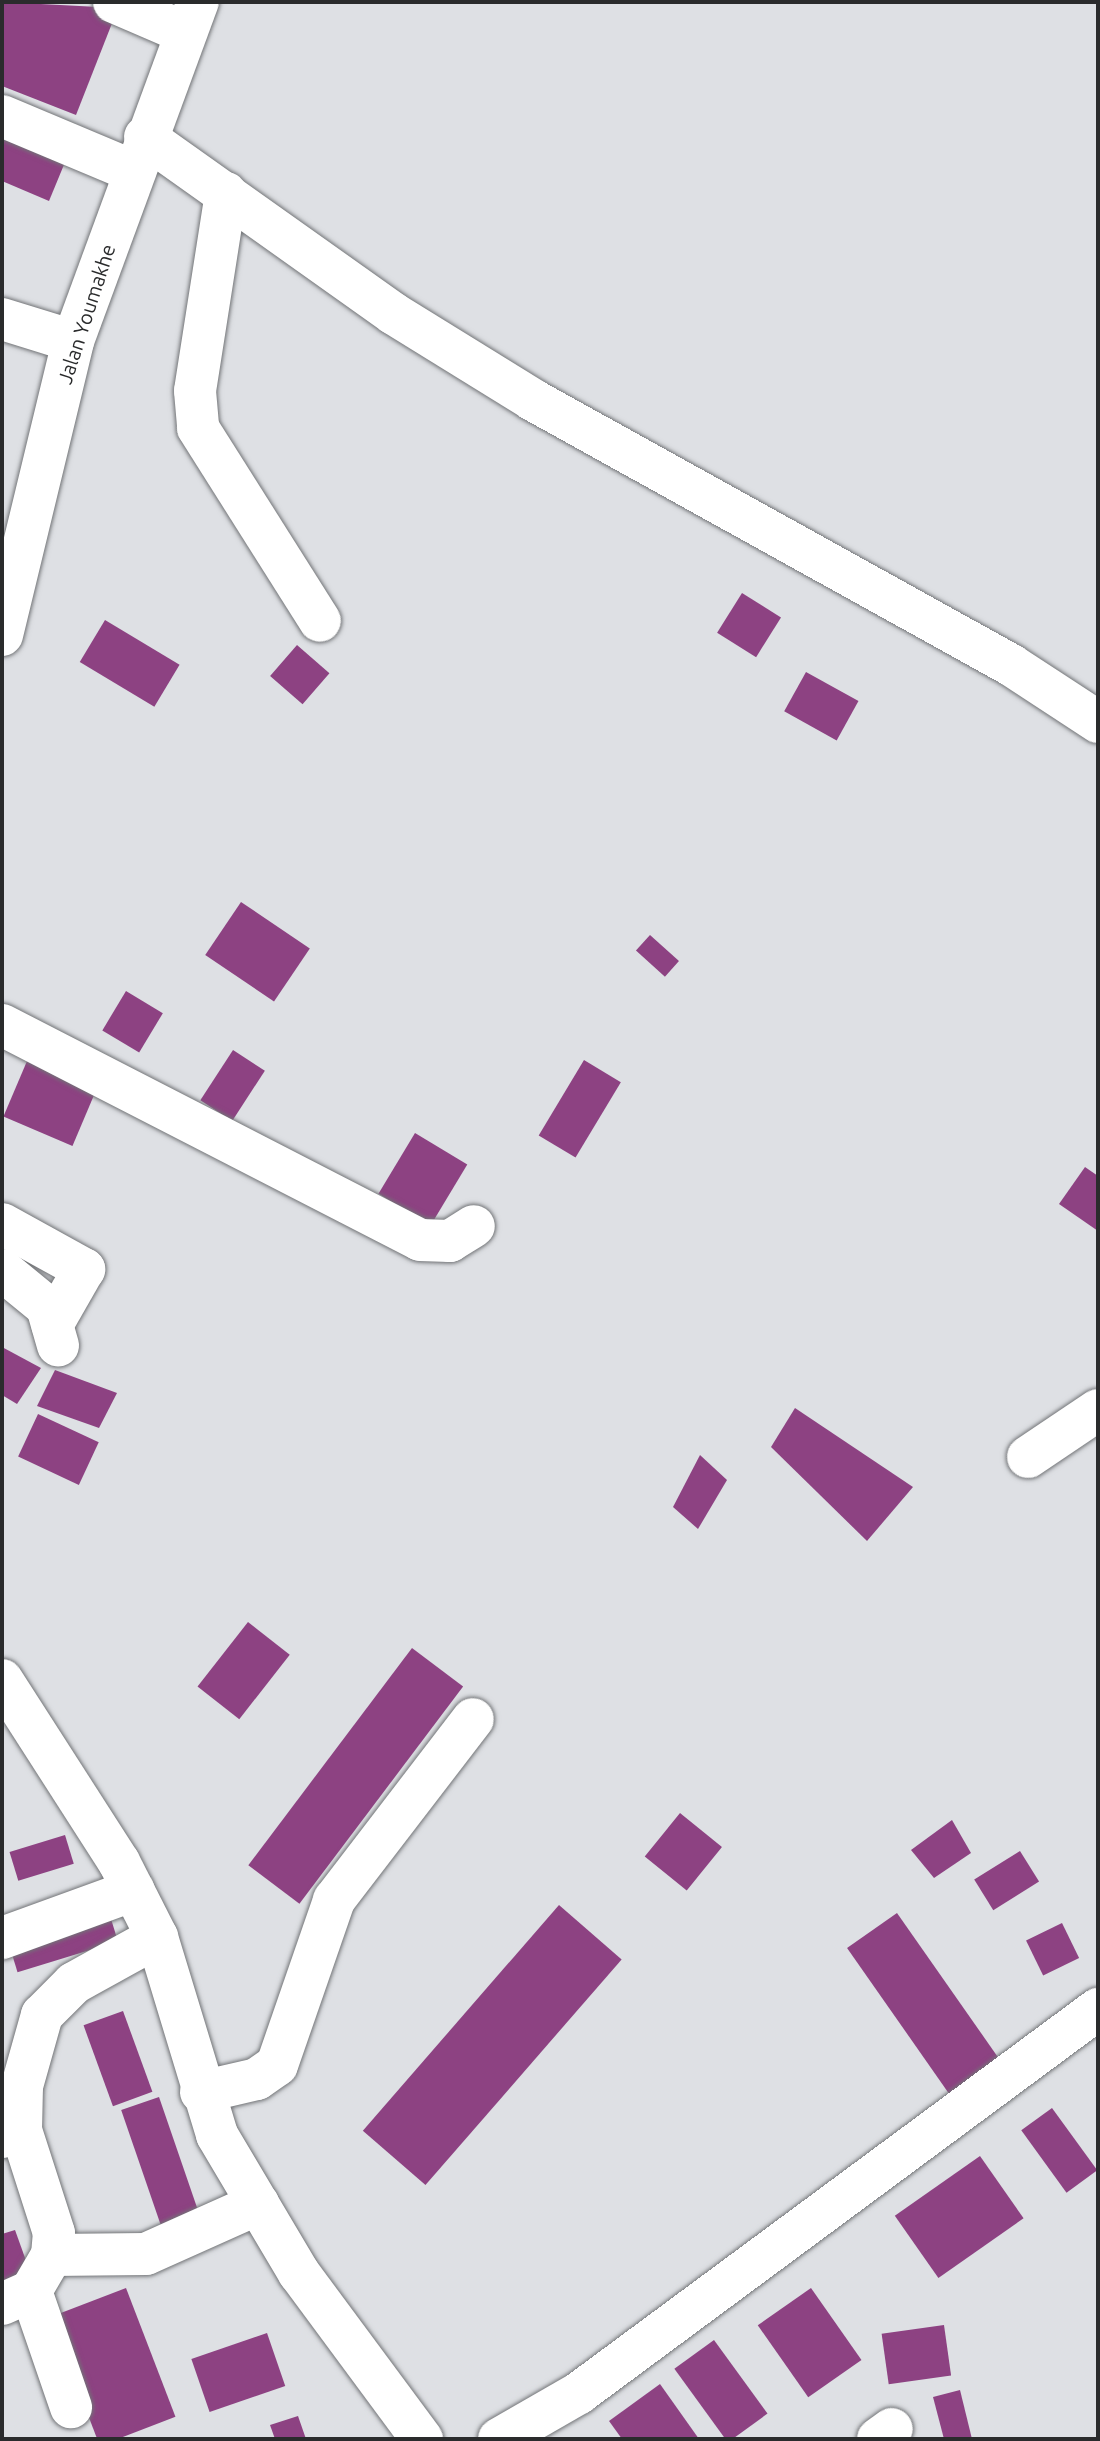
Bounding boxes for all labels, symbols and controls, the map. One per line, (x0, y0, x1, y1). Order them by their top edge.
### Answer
street label: Jalan Youmakhe (52, 241, 120, 387)

